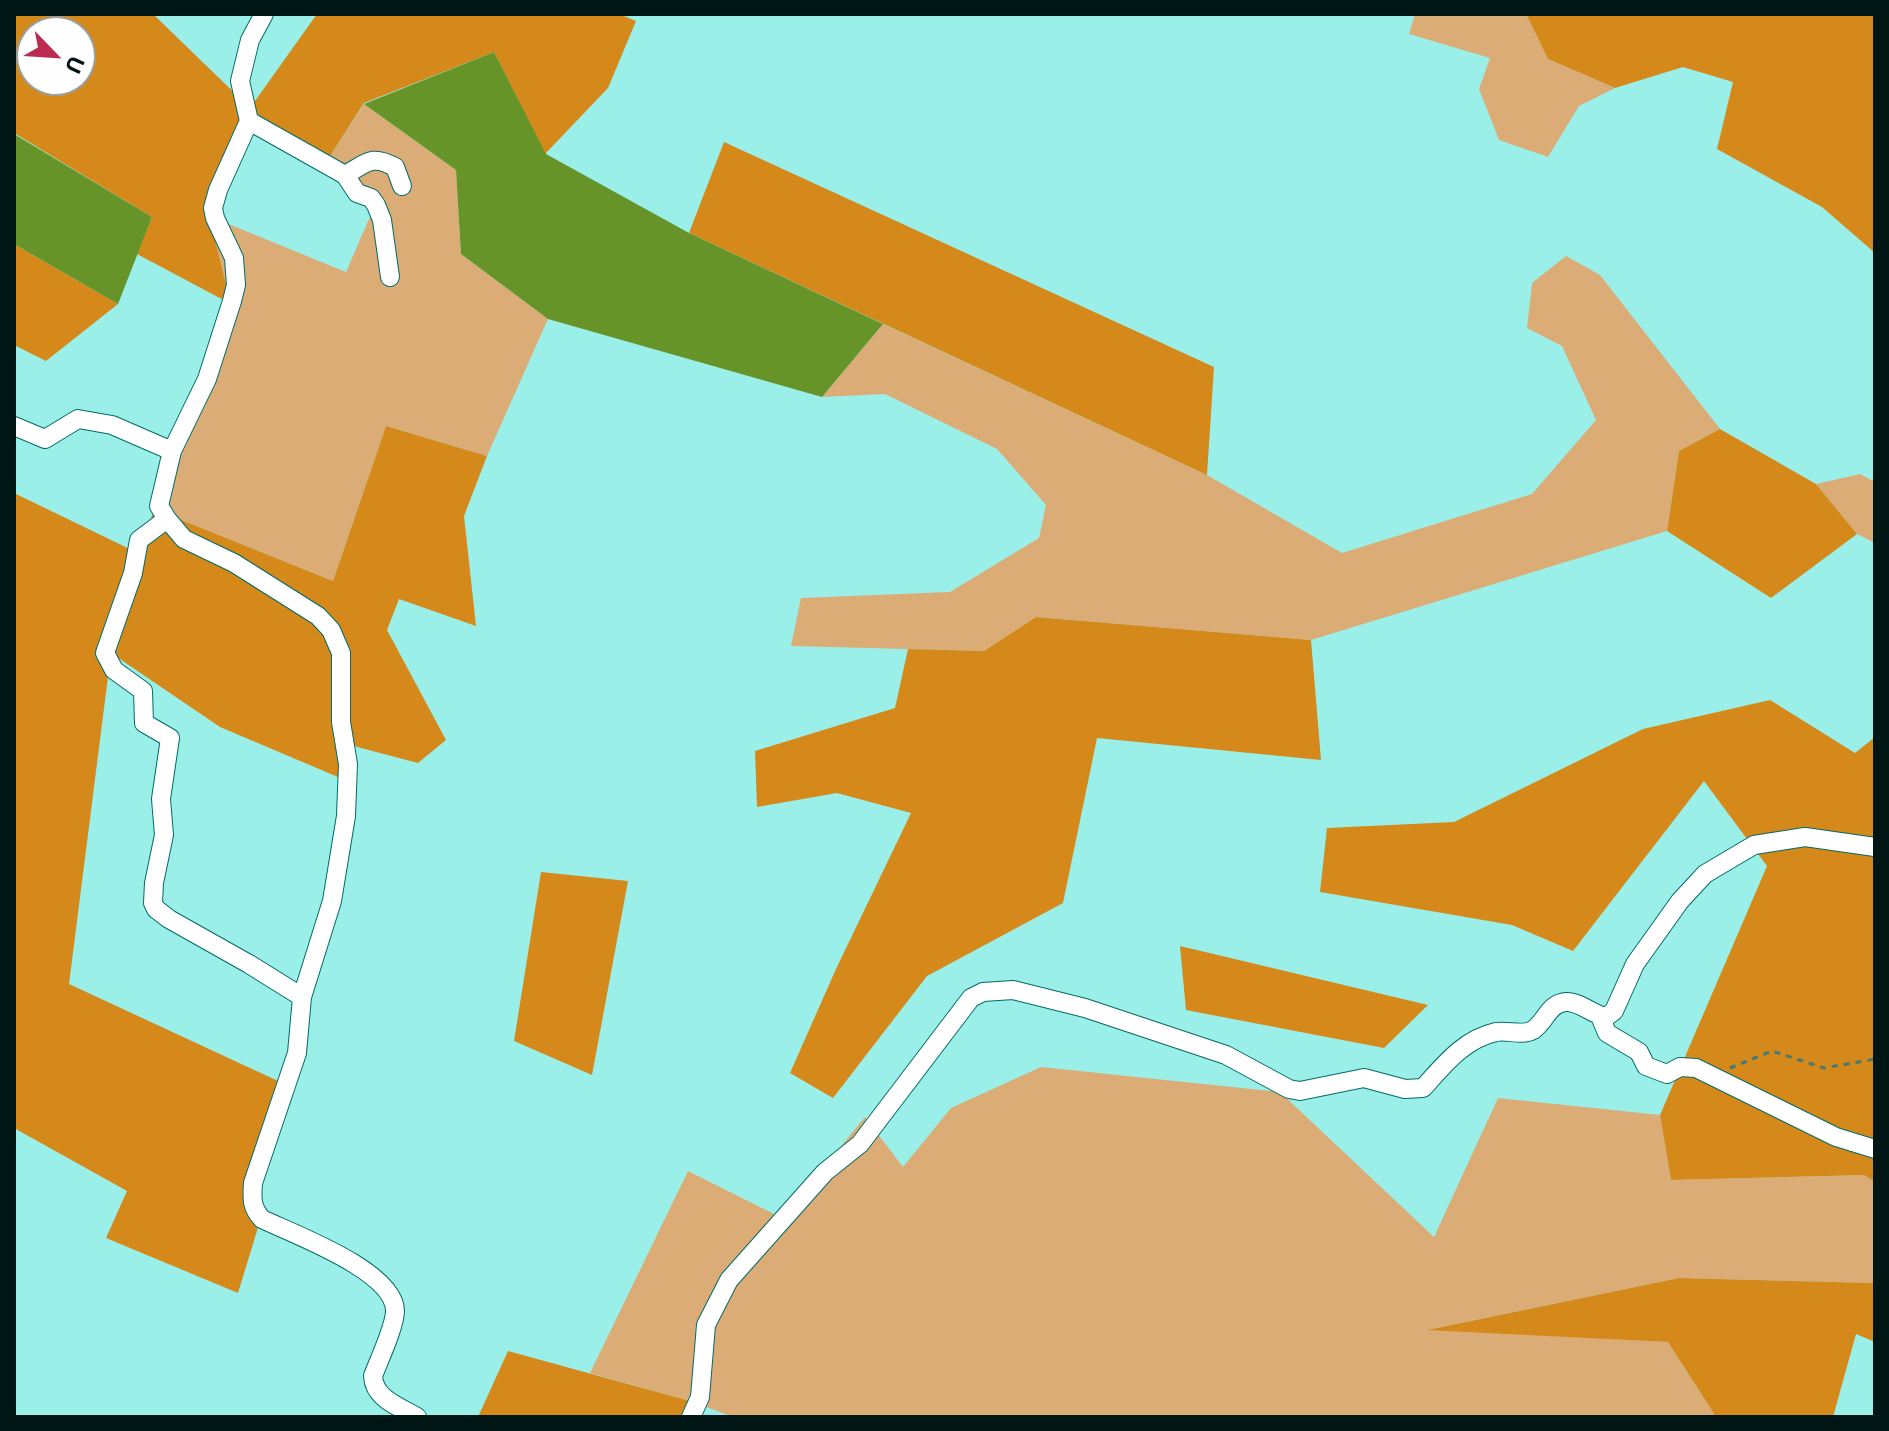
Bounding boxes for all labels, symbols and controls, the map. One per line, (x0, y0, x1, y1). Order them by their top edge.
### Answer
north arrow (16, 16, 96, 96)
text: U (59, 51, 93, 79)

